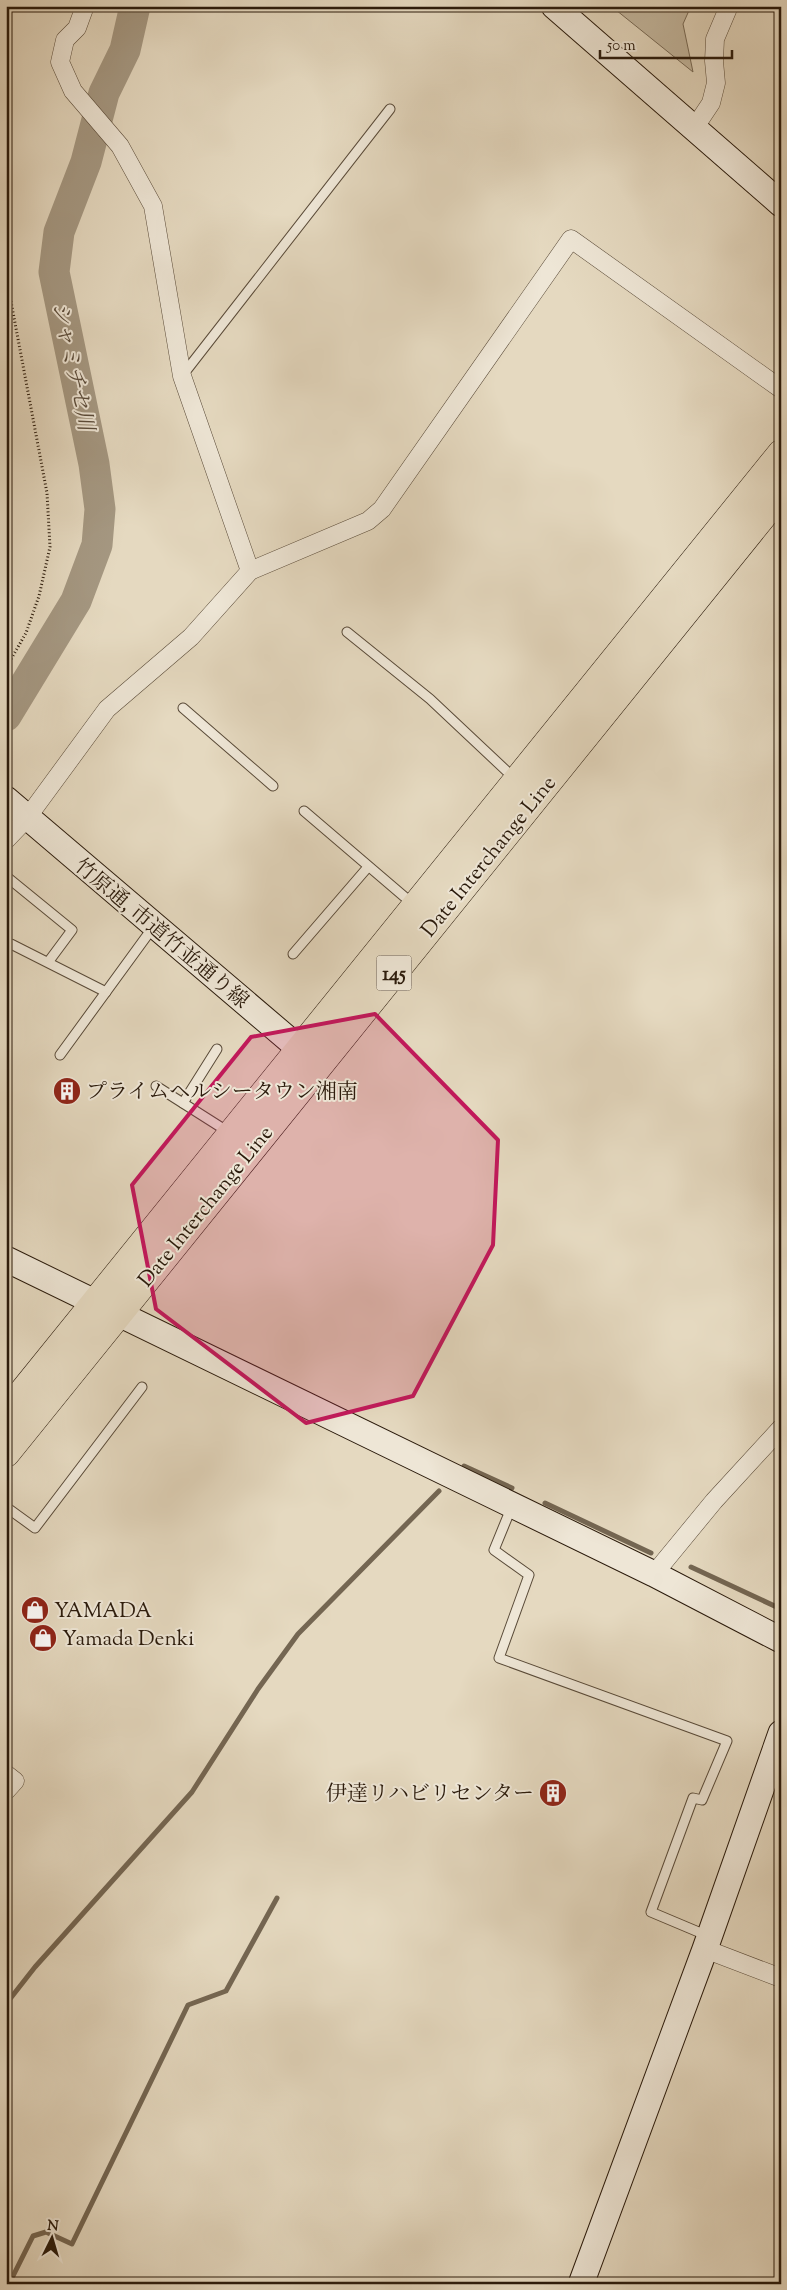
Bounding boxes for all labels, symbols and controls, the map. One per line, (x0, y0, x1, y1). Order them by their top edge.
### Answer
scale bar (600, 28, 732, 60)
text: 50 m (606, 36, 636, 57)
water label: シャミチセ川 (42, 299, 101, 436)
street label: Date Interchange Line (415, 770, 564, 944)
street label: 竹原通, 市道竹並通り線 (67, 852, 255, 1017)
road number: 145 (376, 956, 412, 990)
building icon: プライムヘルシータウン湘南 (52, 1076, 82, 1106)
place label: プライムヘルシータウン湘南 (86, 1078, 358, 1108)
street label: Date Interchange Line (132, 1120, 281, 1294)
shop icon: YAMADA (20, 1595, 50, 1625)
place label: YAMADA (54, 1597, 152, 1627)
shop icon: Yamada Denki (28, 1623, 58, 1653)
place label: Yamada Denki (62, 1625, 194, 1655)
building icon: 伊達リハビリセンター (538, 1778, 568, 1808)
place label: 伊達リハビリセンター (326, 1780, 534, 1810)
north arrow (28, 2212, 78, 2262)
text: N (47, 2217, 59, 2237)

